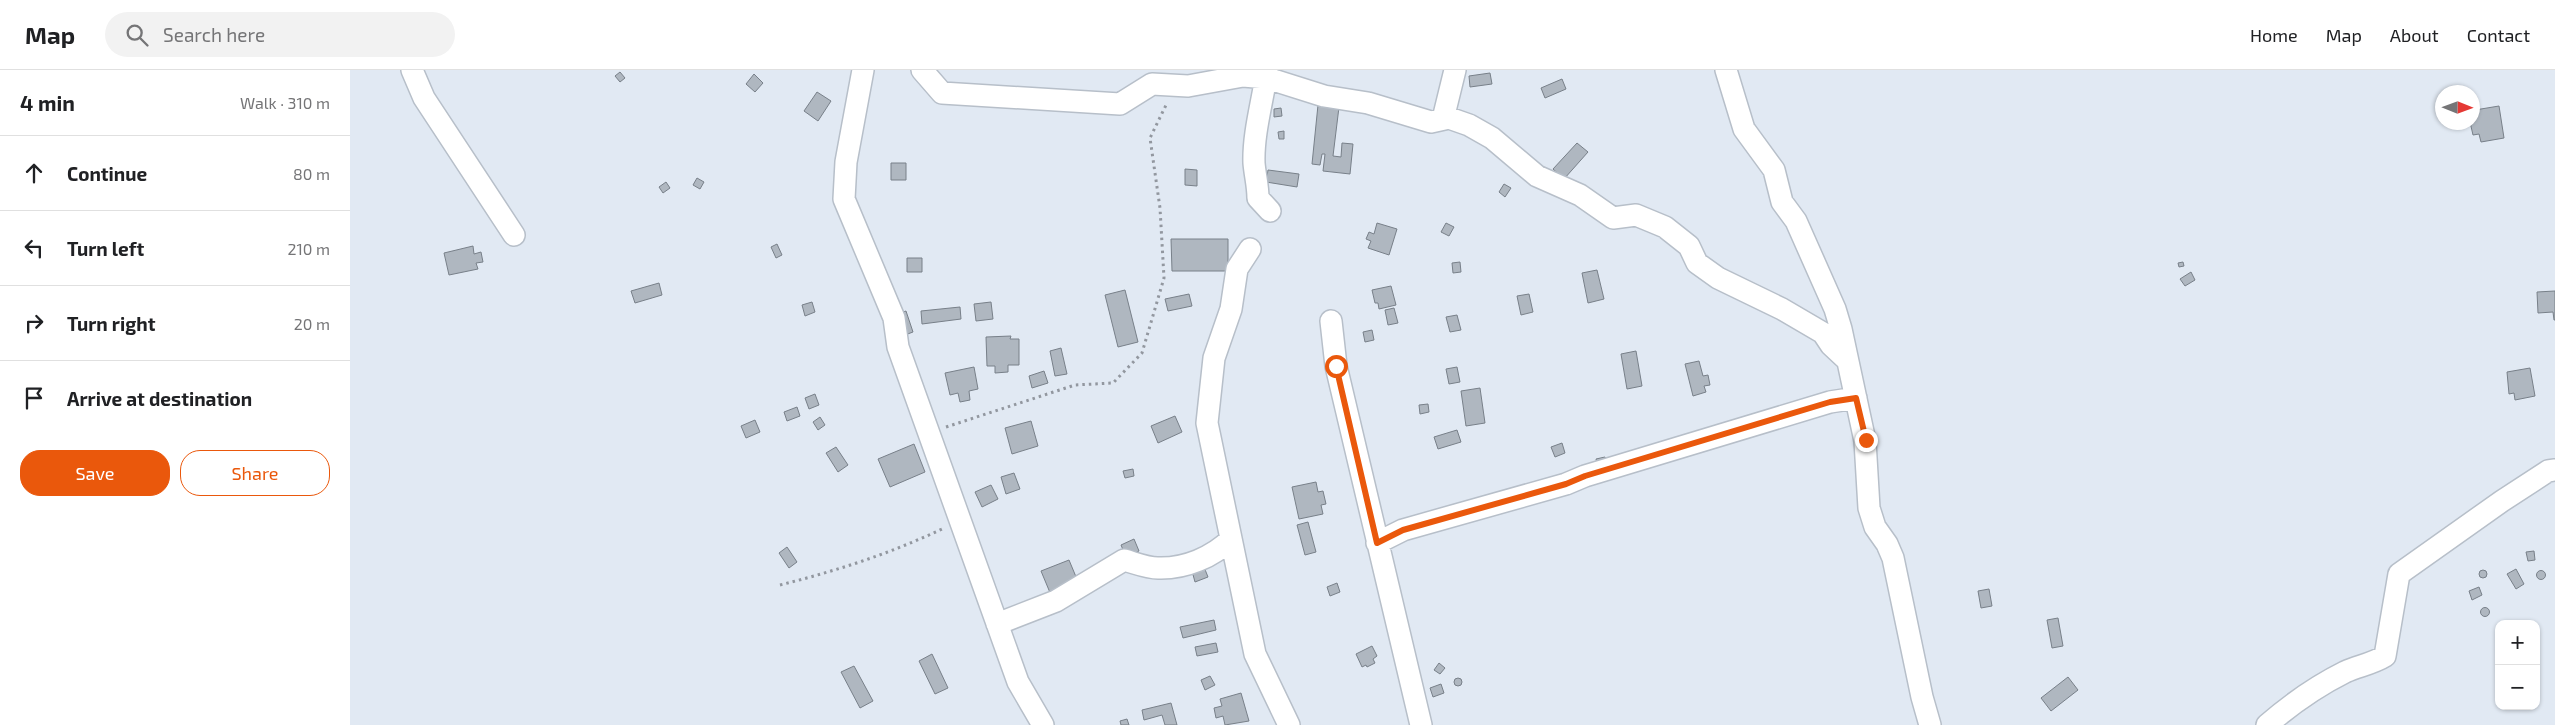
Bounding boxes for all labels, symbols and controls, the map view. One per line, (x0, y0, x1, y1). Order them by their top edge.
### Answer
search box (105, 12, 455, 57)
text: Map (25, 20, 75, 49)
icon: search (123, 21, 151, 49)
text: Search here (163, 23, 265, 46)
text: Home (2250, 24, 2298, 46)
text: Map (2326, 24, 2362, 46)
text: About (2390, 24, 2439, 46)
text: Contact (2467, 24, 2530, 46)
north arrow (2435, 85, 2480, 130)
text: 4 min (20, 90, 75, 115)
text: Walk · 310 m (240, 93, 330, 112)
icon: ahead (20, 159, 48, 187)
text: Continue (67, 162, 147, 185)
text: 80 m (293, 164, 330, 183)
icon: left (20, 234, 48, 262)
text: Turn left (67, 237, 144, 260)
text: 210 m (287, 239, 330, 258)
icon: right (20, 309, 48, 337)
text: Turn right (67, 312, 155, 335)
text: 20 m (294, 314, 330, 333)
route start (1325, 355, 1348, 378)
icon: arrive (20, 384, 48, 412)
text: Arrive at destination (67, 387, 252, 410)
route end (1855, 429, 1878, 452)
button: Save (20, 450, 170, 496)
button: Share (180, 450, 330, 496)
map controls (2495, 620, 2540, 710)
button: + (2495, 620, 2540, 665)
button: − (2495, 665, 2540, 710)

